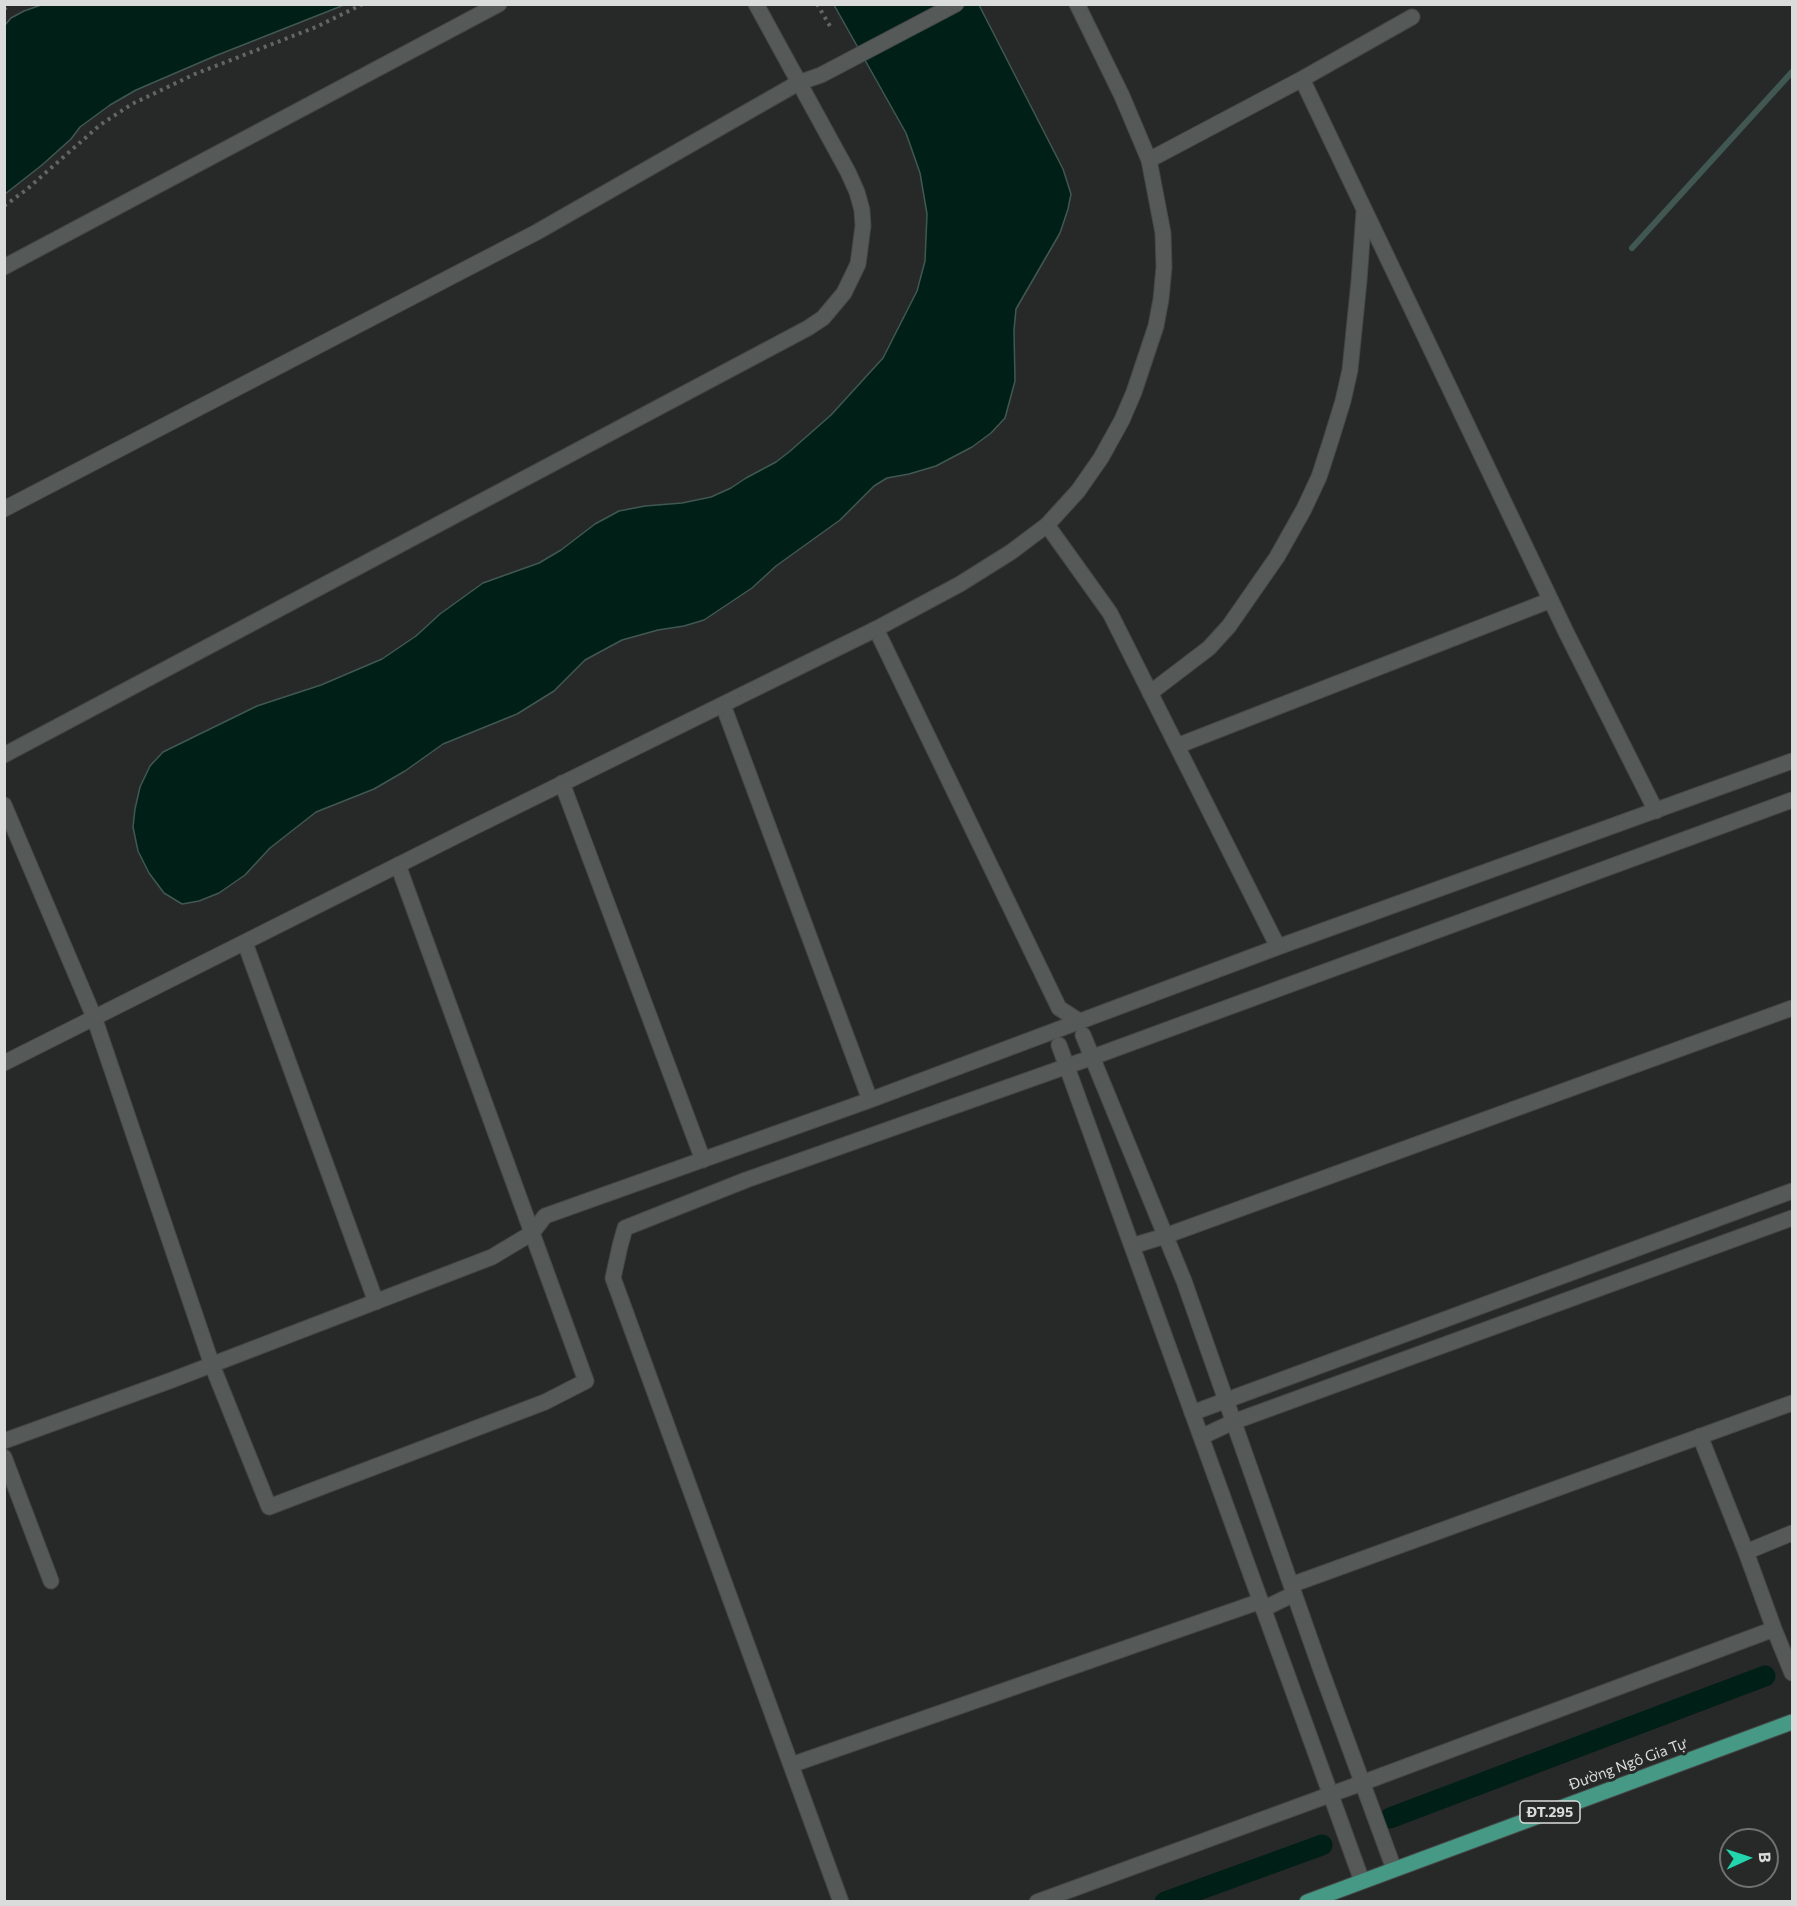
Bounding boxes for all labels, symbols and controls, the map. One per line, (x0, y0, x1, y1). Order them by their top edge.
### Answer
street label: Đường Ngô Gia Tự (1567, 1734, 1689, 1794)
road number: ĐT.295 (1520, 1801, 1580, 1823)
north arrow (1719, 1828, 1779, 1888)
text: B (1756, 1851, 1775, 1863)

